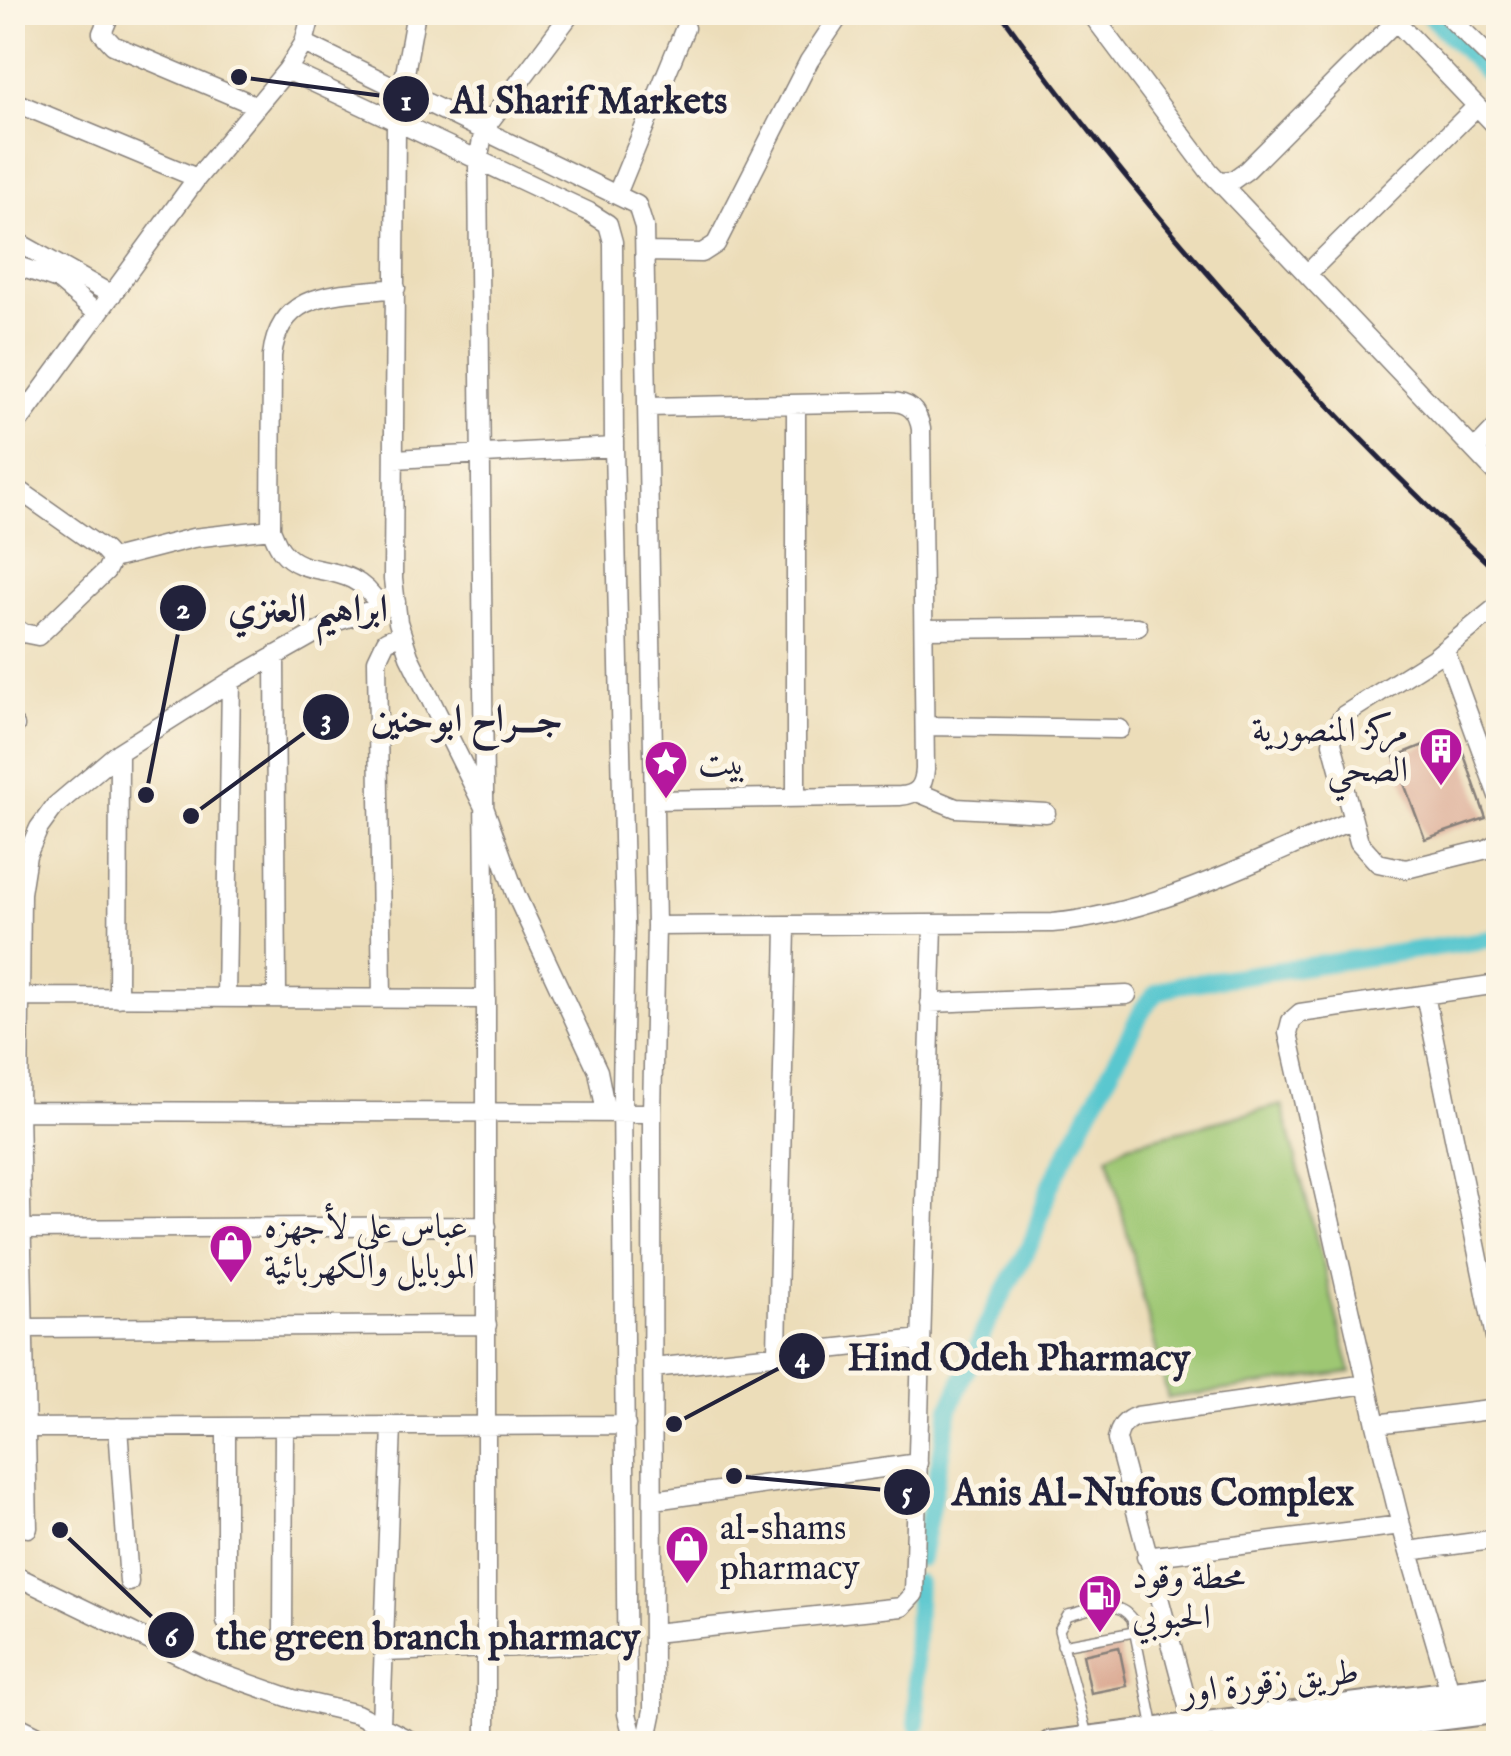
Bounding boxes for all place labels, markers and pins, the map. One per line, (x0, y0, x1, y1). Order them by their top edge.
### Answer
callout: Al Sharif Markets (381, 65, 748, 133)
callout: ابراهيم العنزي (158, 574, 408, 642)
callout: جـــراح ابوحنين (301, 683, 583, 751)
place label: مركز المنصورية الصحي (1252, 709, 1408, 802)
building icon: مركز المنصورية الصحي (1418, 726, 1464, 787)
place icon: بيت (643, 739, 689, 800)
place label: بيت (698, 742, 746, 787)
place label: عباس علي لأجهزه الموبايل والكهربائية (264, 1202, 475, 1291)
shop icon: عباس علي لأجهزه الموبايل والكهربائية (208, 1223, 254, 1284)
callout: Hind Odeh Pharmacy (777, 1322, 1210, 1390)
callout: Anis Al-Nufous Complex (882, 1458, 1373, 1526)
place label: al-shams pharmacy (720, 1507, 861, 1592)
shop icon: al-shams pharmacy (664, 1524, 710, 1585)
place label: محطة وقود الحبوبي (1132, 1556, 1246, 1645)
fuel station icon: محطة وقود الحبوبي (1077, 1573, 1123, 1634)
callout: the green branch pharmacy (146, 1601, 660, 1669)

